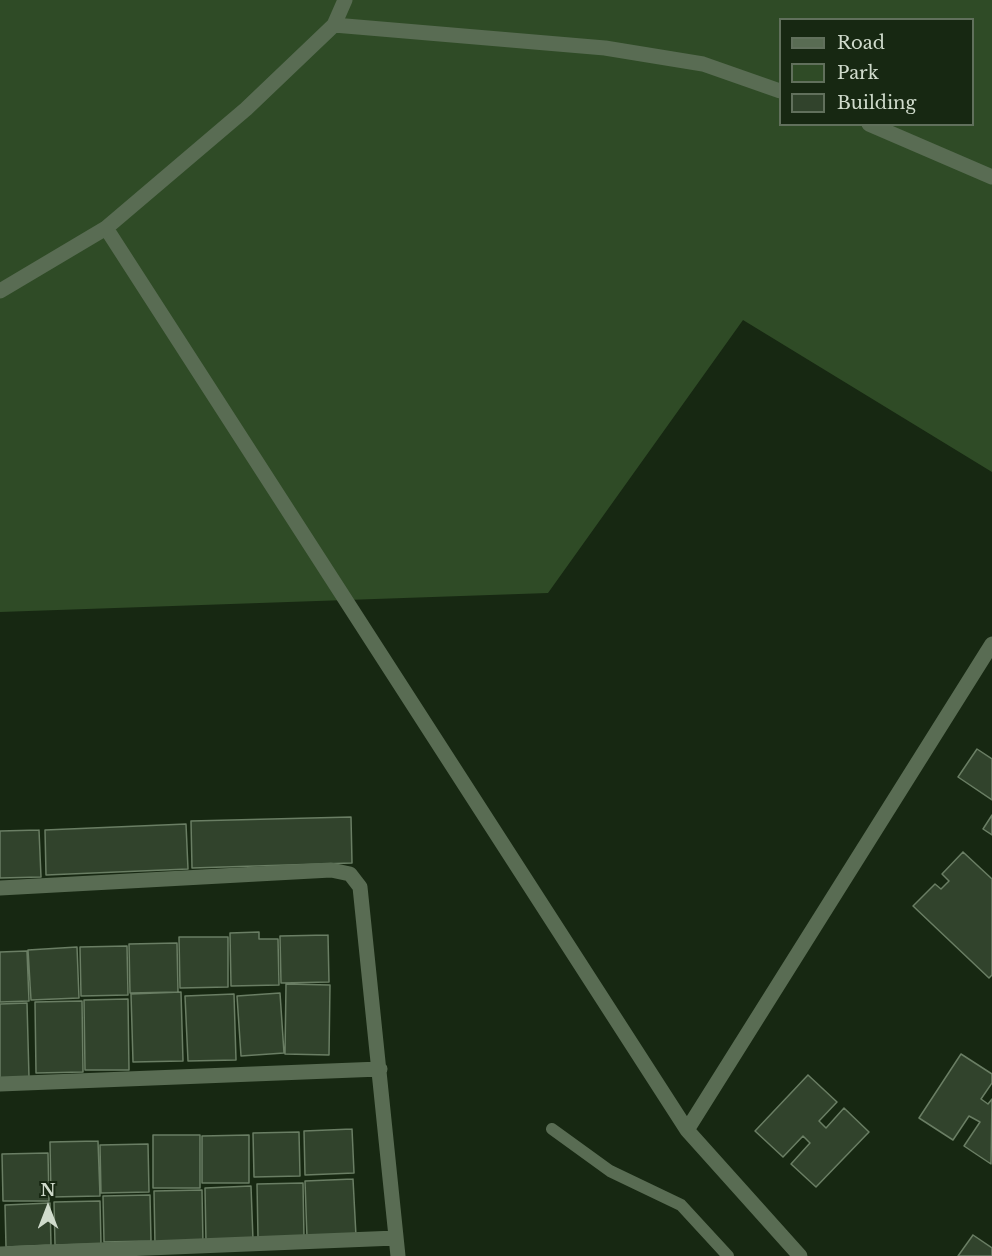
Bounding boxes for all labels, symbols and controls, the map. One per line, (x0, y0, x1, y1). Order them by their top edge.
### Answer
legend (779, 18, 974, 126)
text: Road (837, 32, 885, 54)
text: Park (837, 62, 879, 84)
text: Building (837, 92, 916, 114)
north arrow (18, 1178, 78, 1238)
text: N (40, 1180, 56, 1200)

